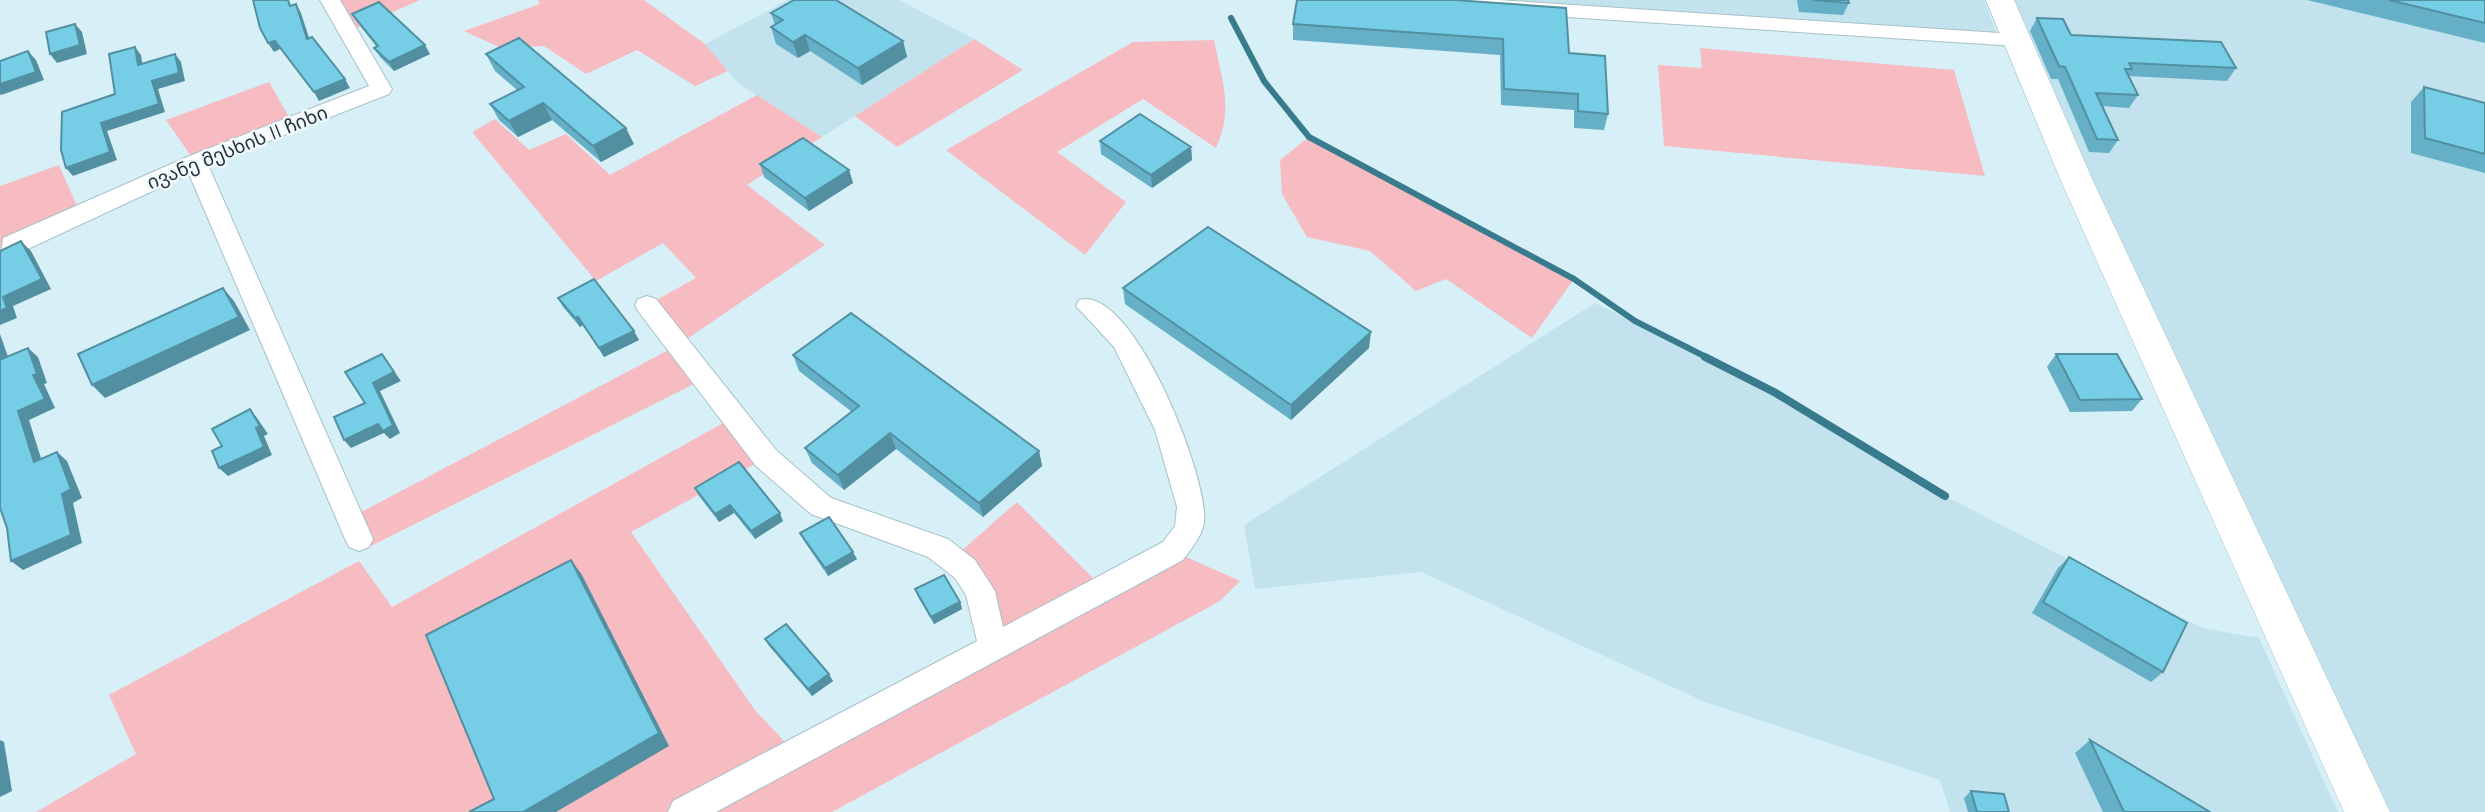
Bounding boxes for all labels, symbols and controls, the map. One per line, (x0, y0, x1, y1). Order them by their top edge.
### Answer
street label: ივანე მესხის II ჩიხი (144, 101, 331, 194)

